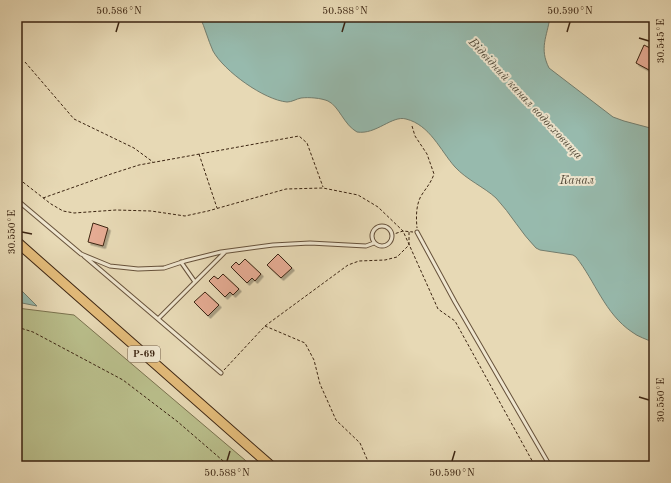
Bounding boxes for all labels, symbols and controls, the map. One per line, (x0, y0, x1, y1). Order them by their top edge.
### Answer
text: 50.586°N (96, 6, 142, 16)
text: 50.588°N (322, 6, 368, 16)
text: 50.590°N (547, 6, 593, 16)
text: 30.545°E (656, 19, 666, 63)
water label: Відвідний канал водосховища (465, 35, 585, 162)
water label: Канал (559, 175, 594, 187)
text: 30.550°E (7, 210, 17, 254)
road number: Р-69 (128, 346, 160, 362)
text: 30.550°E (656, 378, 666, 422)
text: 50.588°N (204, 468, 250, 478)
text: 50.590°N (429, 468, 475, 478)

